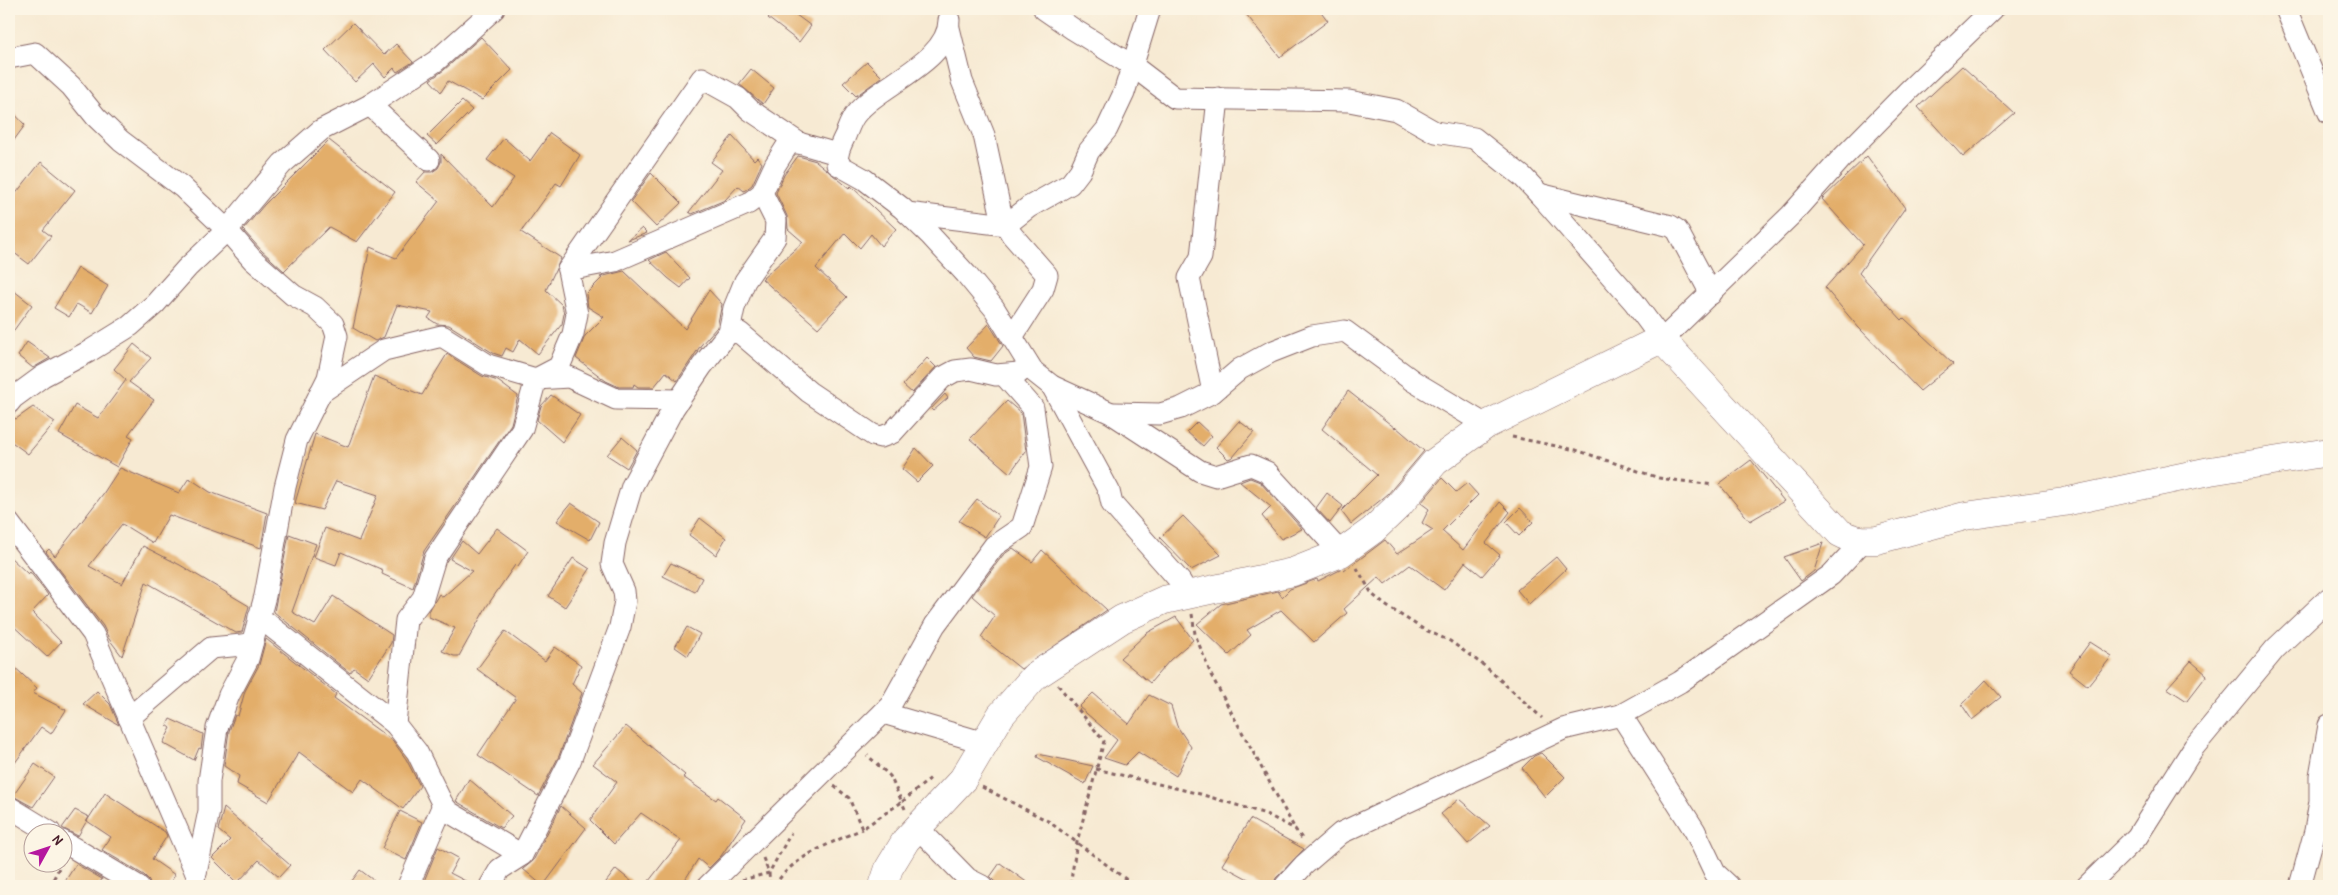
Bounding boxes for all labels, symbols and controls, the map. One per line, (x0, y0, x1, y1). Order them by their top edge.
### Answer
north arrow (22, 822, 72, 872)
text: N (49, 830, 68, 849)

